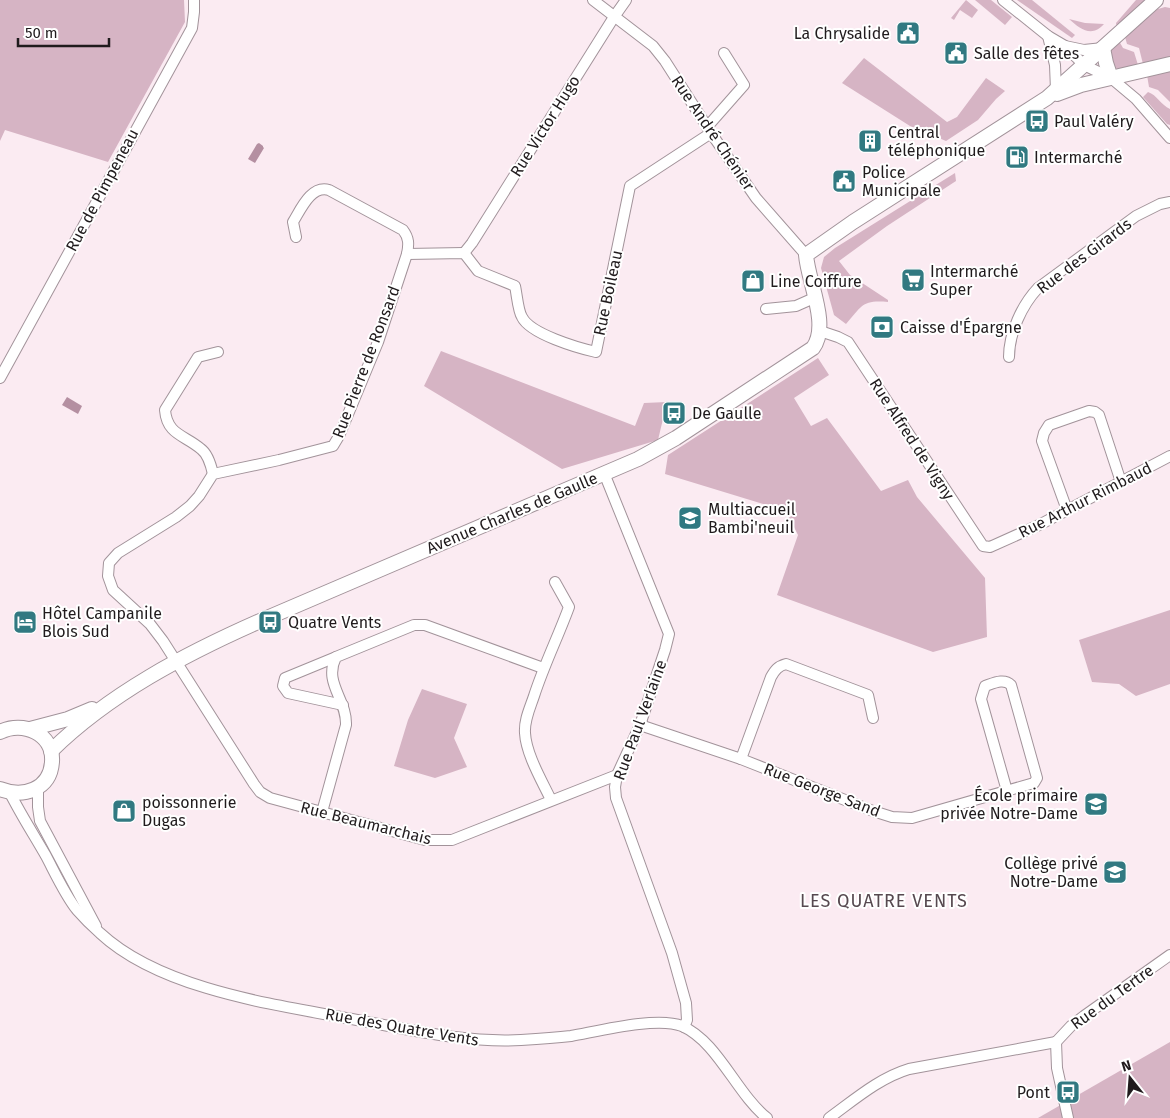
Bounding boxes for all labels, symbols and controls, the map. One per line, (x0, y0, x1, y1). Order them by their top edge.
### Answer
scale bar (18, 15, 109, 47)
public building icon: La Chrysalide (895, 20, 921, 46)
text: 50 m (25, 24, 58, 42)
place label: La Chrysalide (794, 24, 890, 43)
public building icon: Salle des fêtes (943, 40, 969, 66)
place label: Salle des fêtes (974, 44, 1079, 63)
street label: Rue Victor Hugo (506, 72, 584, 180)
street label: Rue André Chénier (668, 72, 759, 195)
bus stop icon: Paul Valéry (1024, 108, 1050, 134)
place label: Paul Valéry (1054, 112, 1134, 131)
place label: Central téléphonique (888, 123, 985, 160)
street label: Rue de Pimpeneau (62, 125, 142, 255)
building icon: Central téléphonique (857, 128, 883, 154)
fuel station icon: Intermarché (1004, 144, 1030, 170)
place label: Intermarché (1034, 148, 1122, 167)
place label: Police Municipale (862, 163, 941, 200)
public building icon: Police Municipale (831, 168, 857, 194)
street label: Rue des Girards (1033, 214, 1135, 298)
street label: Rue Boileau (590, 249, 626, 337)
place label: Intermarché Super (930, 262, 1018, 299)
supermarket icon: Intermarché Super (900, 267, 926, 293)
shop icon: Line Coiffure (740, 268, 766, 294)
place label: Line Coiffure (770, 272, 862, 291)
street label: Rue Pierre de Ronsard (328, 283, 404, 441)
bank icon: Caisse d'Épargne (869, 314, 895, 340)
place label: Caisse d'Épargne (900, 317, 1022, 337)
street label: Rue Alfred de Vigny (866, 375, 958, 503)
bus stop icon: De Gaulle (661, 400, 687, 426)
place label: De Gaulle (692, 404, 761, 423)
street label: Rue Arthur Rimbaud (1015, 458, 1155, 542)
street label: Avenue Charles de Gaulle (424, 468, 600, 558)
place label: Multiaccueil Bambi'neuil (708, 500, 796, 537)
school or university icon: Multiaccueil Bambi'neuil (677, 505, 703, 531)
place label: Hôtel Campanile Blois Sud (42, 604, 162, 641)
hotel icon: Hôtel Campanile Blois Sud (12, 609, 38, 635)
bus stop icon: Quatre Vents (257, 609, 283, 635)
place label: Quatre Vents (288, 613, 381, 632)
street label: Rue Paul Verlaine (609, 657, 671, 783)
street label: Rue George Sand (761, 759, 883, 821)
place label: École primaire privée Notre-Dame (940, 785, 1078, 823)
school or university icon: École primaire privée Notre-Dame (1083, 791, 1109, 817)
place label: poissonnerie Dugas (142, 793, 236, 830)
shop icon: poissonnerie Dugas (111, 798, 137, 824)
street label: Rue Beaumarchais (299, 798, 433, 848)
place label: Collège privé Notre-Dame (1004, 854, 1098, 891)
school or university icon: Collège privé Notre-Dame (1102, 859, 1128, 885)
district label: LES QUATRE VENTS (800, 890, 968, 912)
street label: Rue du Tertre (1067, 961, 1157, 1033)
street label: Rue des Quatre Vents (324, 1004, 480, 1050)
north arrow (1105, 1053, 1155, 1103)
text: N (1119, 1057, 1133, 1076)
bus stop icon: Pont (1055, 1079, 1081, 1105)
place label: Pont (1017, 1083, 1050, 1102)

